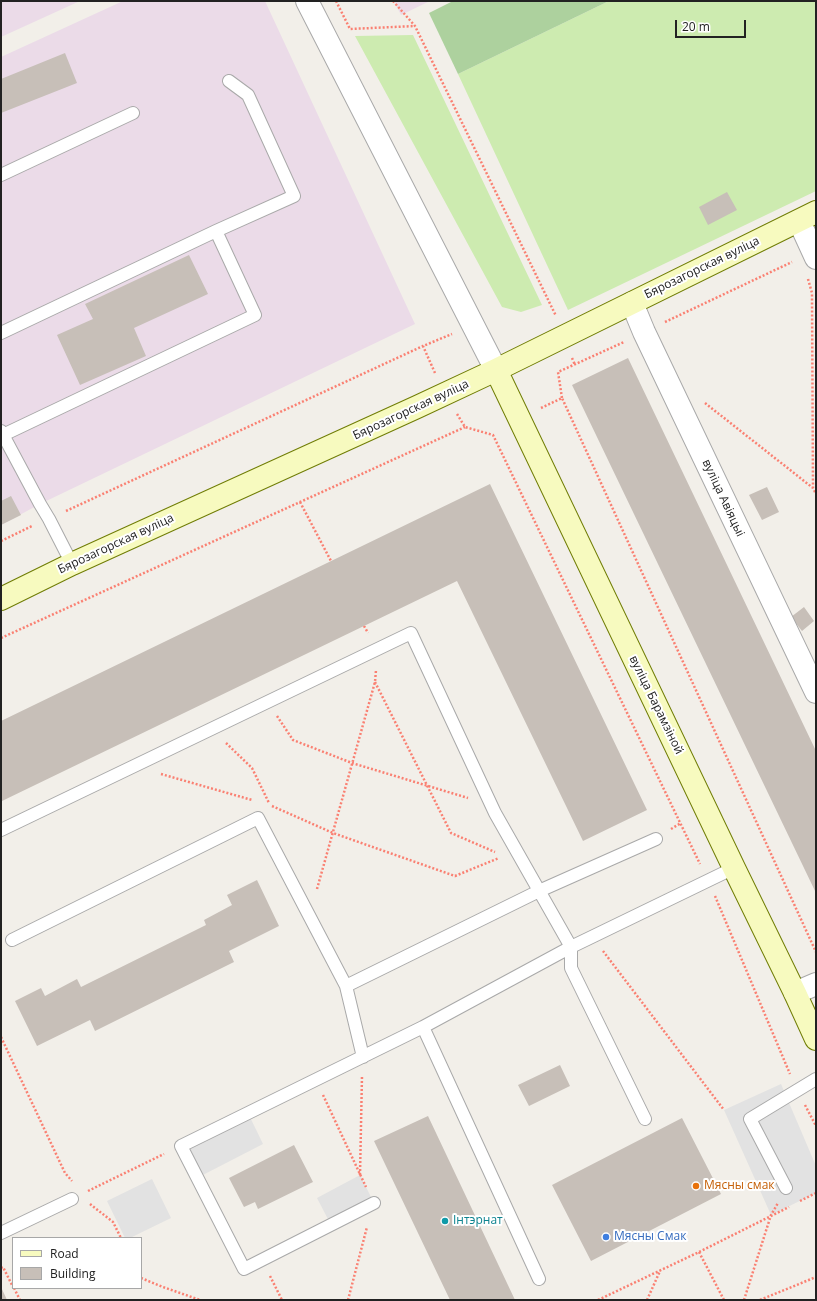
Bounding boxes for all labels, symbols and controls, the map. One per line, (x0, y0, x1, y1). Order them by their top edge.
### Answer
scale bar (677, 12, 748, 38)
text: 20 m (682, 18, 710, 35)
street label: Бярозагорская вуліца (642, 234, 762, 302)
street label: Бярозагорская вуліца (351, 377, 471, 443)
street label: вуліца Авіяцыі (699, 457, 747, 539)
street label: Бярозагорская вуліца (56, 511, 176, 577)
street label: вуліца Барамзіной (626, 653, 686, 757)
place label: Мясны смак (704, 1179, 775, 1193)
marker: Мясны смак (691, 1181, 701, 1191)
place label: Інтэрнат (453, 1214, 503, 1228)
marker: Інтэрнат (440, 1216, 450, 1226)
place label: Мясны Смак (614, 1230, 686, 1244)
marker: Мясны Смак (601, 1232, 611, 1242)
legend (12, 1237, 142, 1289)
text: Road (50, 1245, 79, 1262)
text: Building (50, 1265, 95, 1282)

